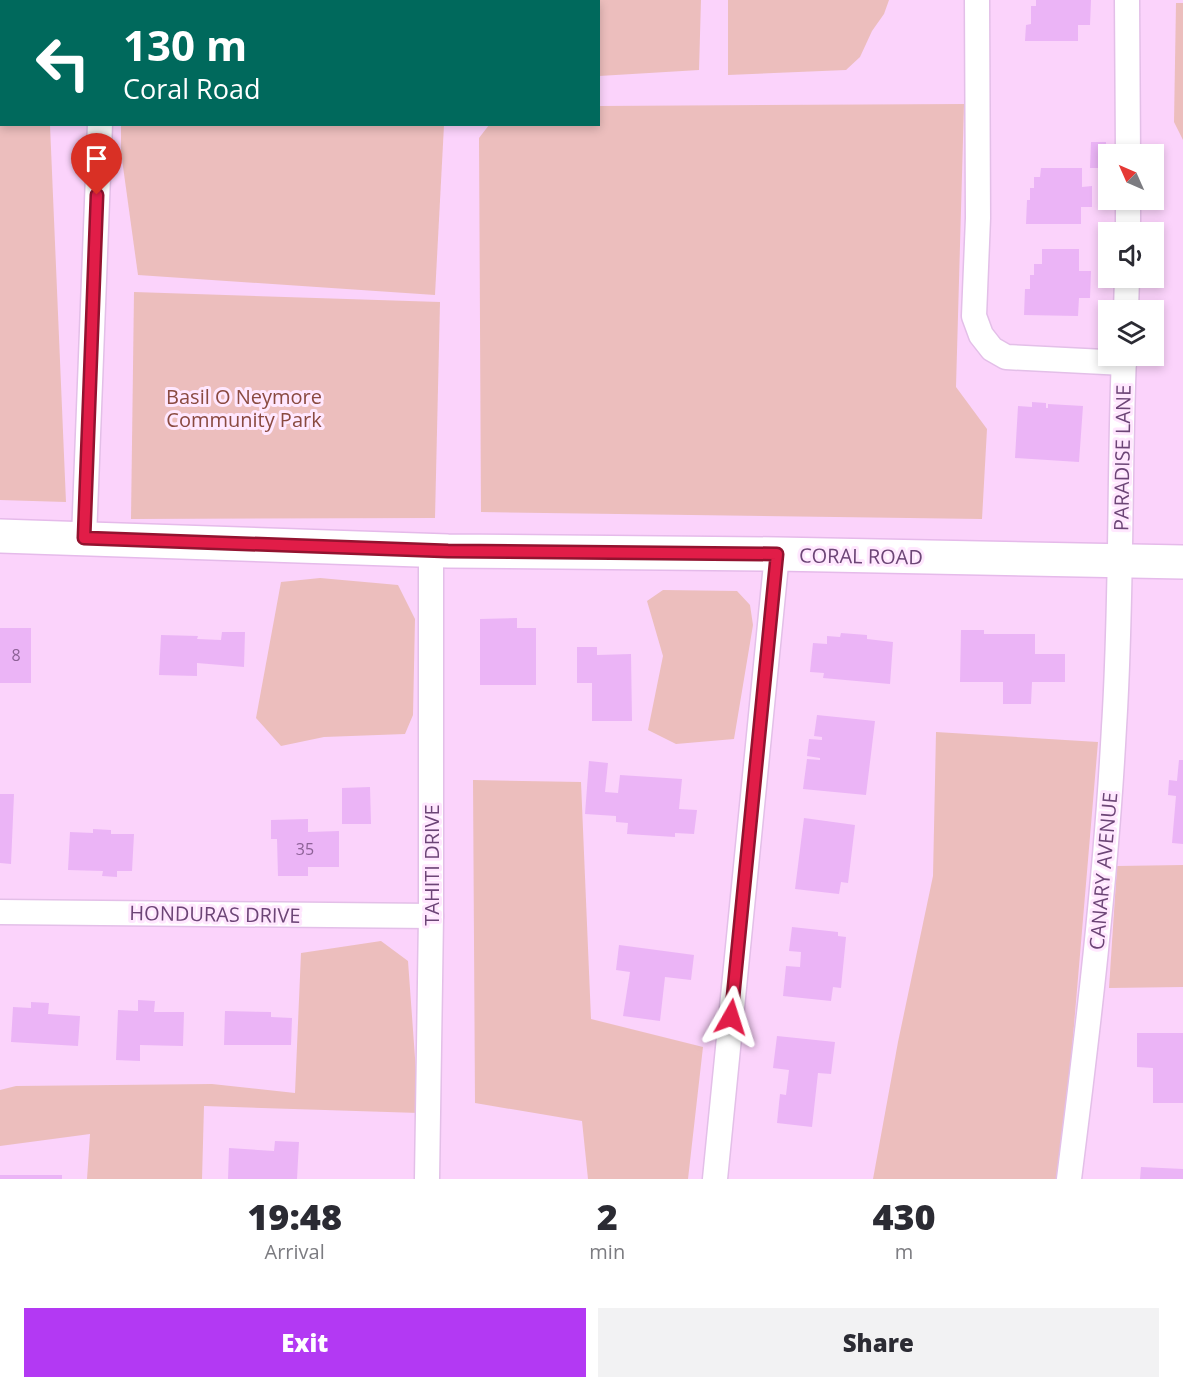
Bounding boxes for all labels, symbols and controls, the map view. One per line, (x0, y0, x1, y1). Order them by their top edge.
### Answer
text: 130 m (123, 16, 247, 73)
icon: left (24, 24, 102, 102)
text: Coral Road (123, 70, 261, 107)
pin (71, 133, 122, 195)
icon: arrive (80, 142, 113, 175)
north arrow (1098, 144, 1164, 210)
map controls (1098, 144, 1164, 366)
button: sound (1098, 222, 1164, 288)
button: layers (1098, 300, 1164, 366)
park label: Basil O Neymore Community Park (166, 383, 322, 433)
street label: PARADISE LANE (1107, 385, 1137, 531)
street label: CORAL ROAD (799, 541, 923, 571)
house number: 8 (11, 644, 21, 666)
street label: CANARY AVENUE (1083, 791, 1123, 951)
street label: TAHITI DRIVE (418, 804, 445, 926)
house number: 35 (296, 838, 314, 860)
street label: HONDURAS DRIVE (129, 899, 301, 929)
position arrow (699, 985, 763, 1049)
text: 19:48 (247, 1192, 342, 1241)
text: 2 (597, 1192, 618, 1241)
text: 430 (872, 1192, 936, 1241)
text: Arrival (265, 1238, 325, 1265)
text: min (589, 1238, 625, 1265)
text: m (895, 1238, 913, 1265)
button: Exit (24, 1308, 586, 1377)
button: Share (598, 1308, 1159, 1377)

